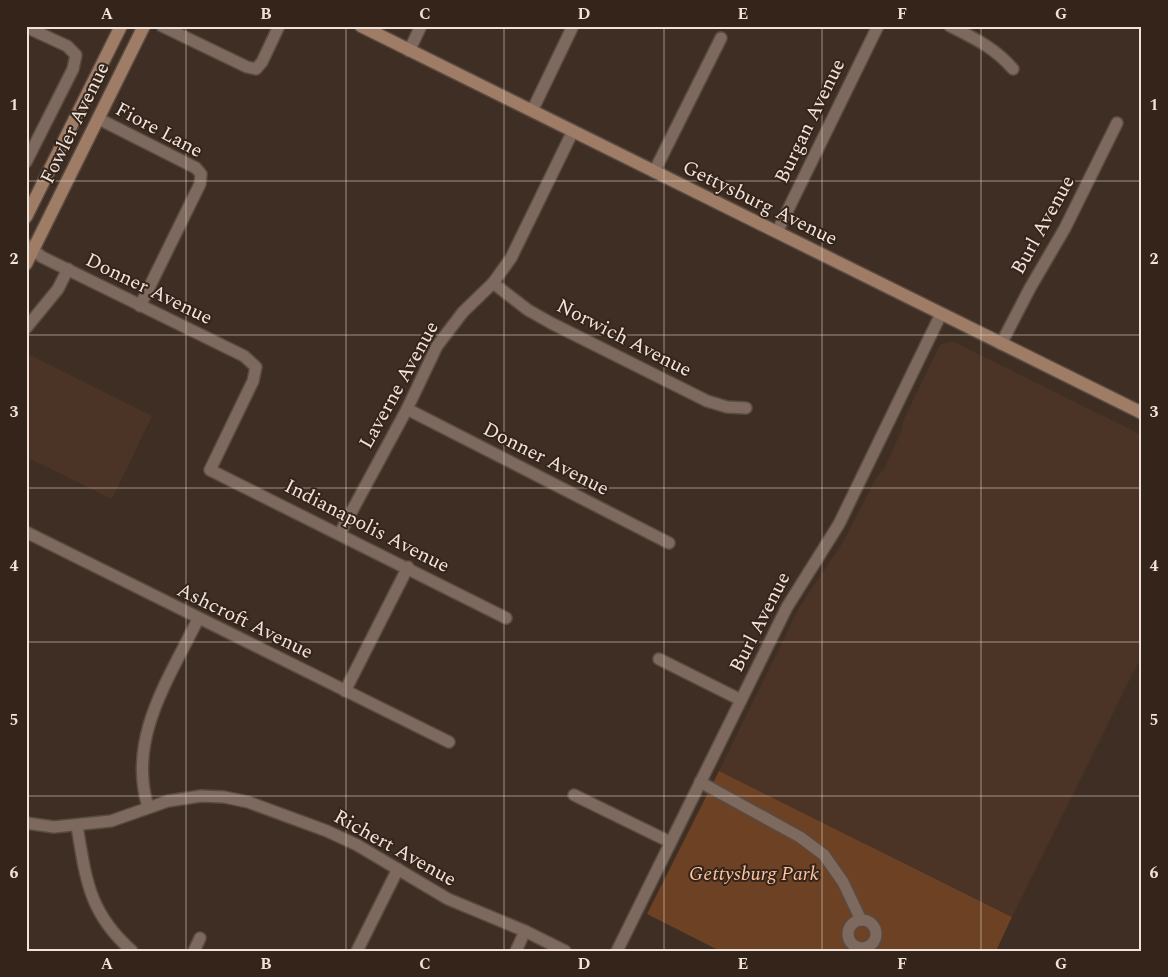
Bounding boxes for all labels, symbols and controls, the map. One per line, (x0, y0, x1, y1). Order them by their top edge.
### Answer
text: A (101, 2, 114, 26)
text: B (260, 2, 272, 26)
text: C (419, 2, 431, 26)
text: D (578, 2, 591, 26)
text: E (738, 2, 748, 26)
text: F (897, 2, 907, 26)
text: G (1055, 2, 1067, 26)
street label: Burgan Avenue (767, 54, 853, 188)
street label: Fowler Avenue (33, 57, 117, 189)
text: 1 (10, 93, 18, 117)
text: 1 (1150, 93, 1158, 117)
street label: Fiore Lane (110, 94, 208, 166)
street label: Gettysburg Avenue (677, 152, 843, 254)
street label: Burl Avenue (1003, 170, 1083, 280)
street label: Donner Avenue (80, 245, 218, 333)
text: 2 (10, 247, 19, 271)
text: 2 (1150, 247, 1159, 271)
street label: Norwich Avenue (551, 291, 697, 385)
street label: Laverne Avenue (351, 316, 447, 454)
text: 3 (10, 400, 19, 424)
text: 3 (1150, 400, 1159, 424)
street label: Donner Avenue (478, 414, 614, 504)
street label: Indianapolis Avenue (279, 471, 455, 581)
text: 4 (10, 554, 19, 578)
text: 4 (1150, 554, 1159, 578)
street label: Burl Avenue (722, 567, 798, 677)
street label: Ashcroft Avenue (172, 575, 318, 667)
text: 5 (10, 708, 18, 732)
text: 5 (1150, 708, 1158, 732)
street label: Richert Avenue (328, 802, 462, 894)
park label: Gettysburg Park (689, 859, 820, 889)
text: 6 (10, 861, 19, 885)
text: 6 (1150, 861, 1159, 885)
text: A (101, 952, 114, 976)
text: B (260, 952, 272, 976)
text: C (419, 952, 431, 976)
text: D (578, 952, 591, 976)
text: E (738, 952, 748, 976)
text: F (897, 952, 907, 976)
text: G (1055, 952, 1067, 976)

